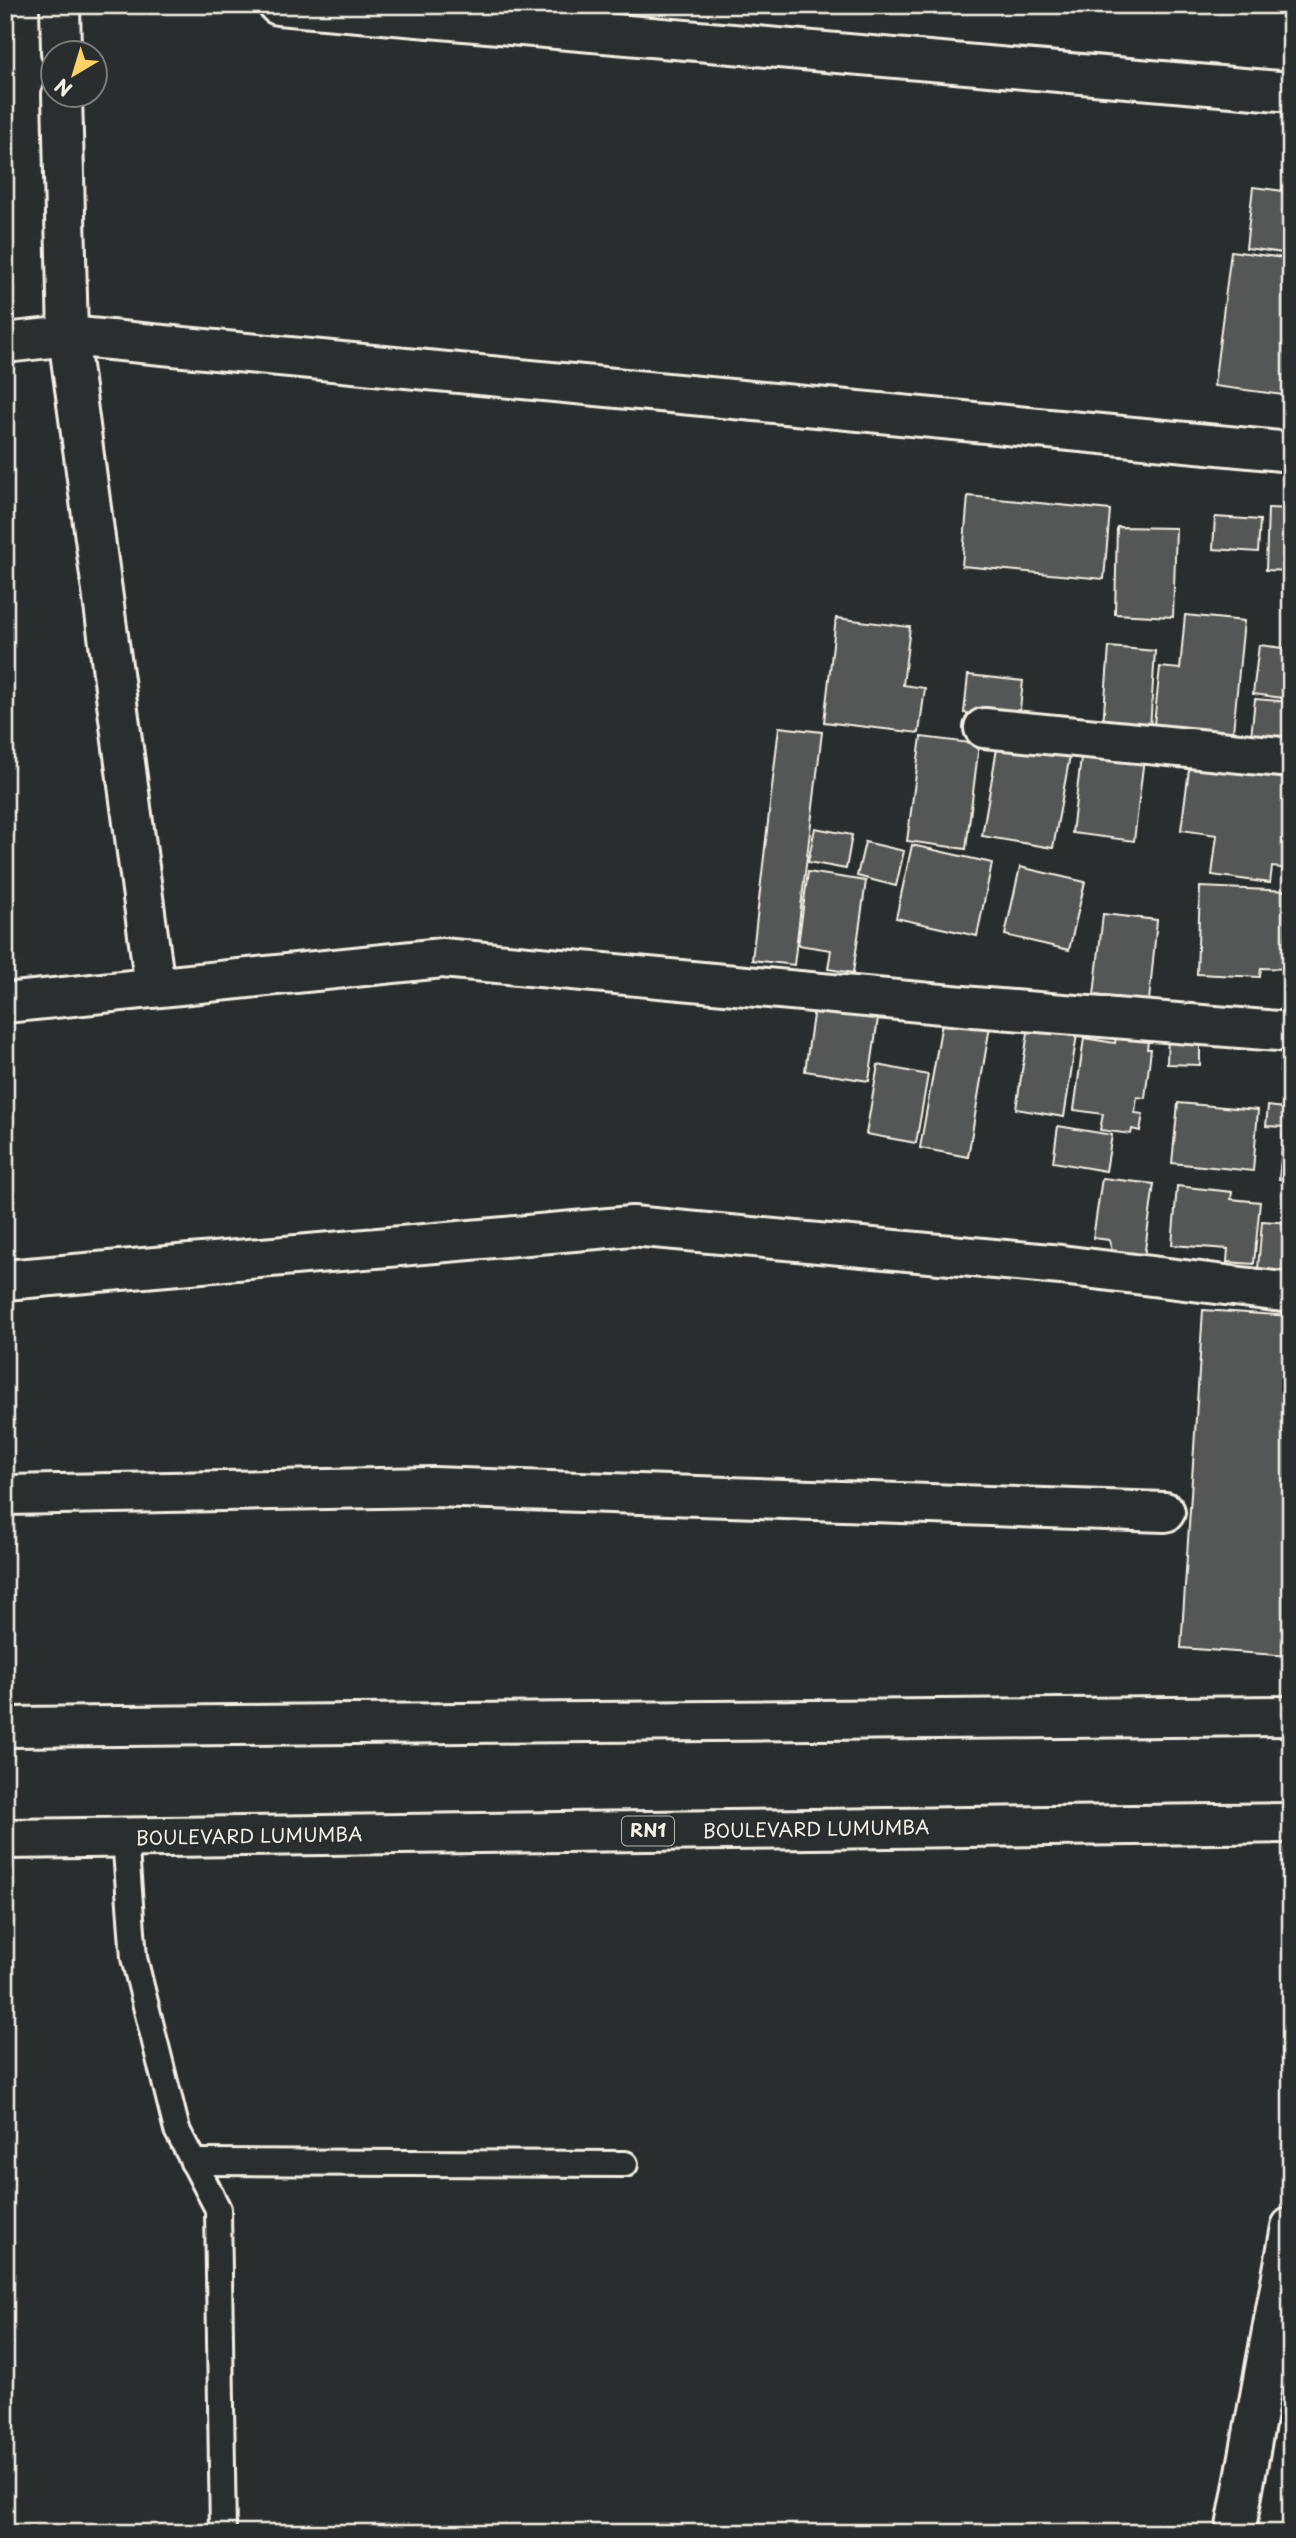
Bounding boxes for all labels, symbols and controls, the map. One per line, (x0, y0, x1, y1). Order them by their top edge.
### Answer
north arrow (38, 38, 108, 108)
text: N (48, 73, 77, 104)
street label: BOULEVARD LUMUMBA (702, 1812, 930, 1844)
road number: RN1 (622, 1816, 674, 1845)
street label: BOULEVARD LUMUMBA (135, 1819, 363, 1851)

